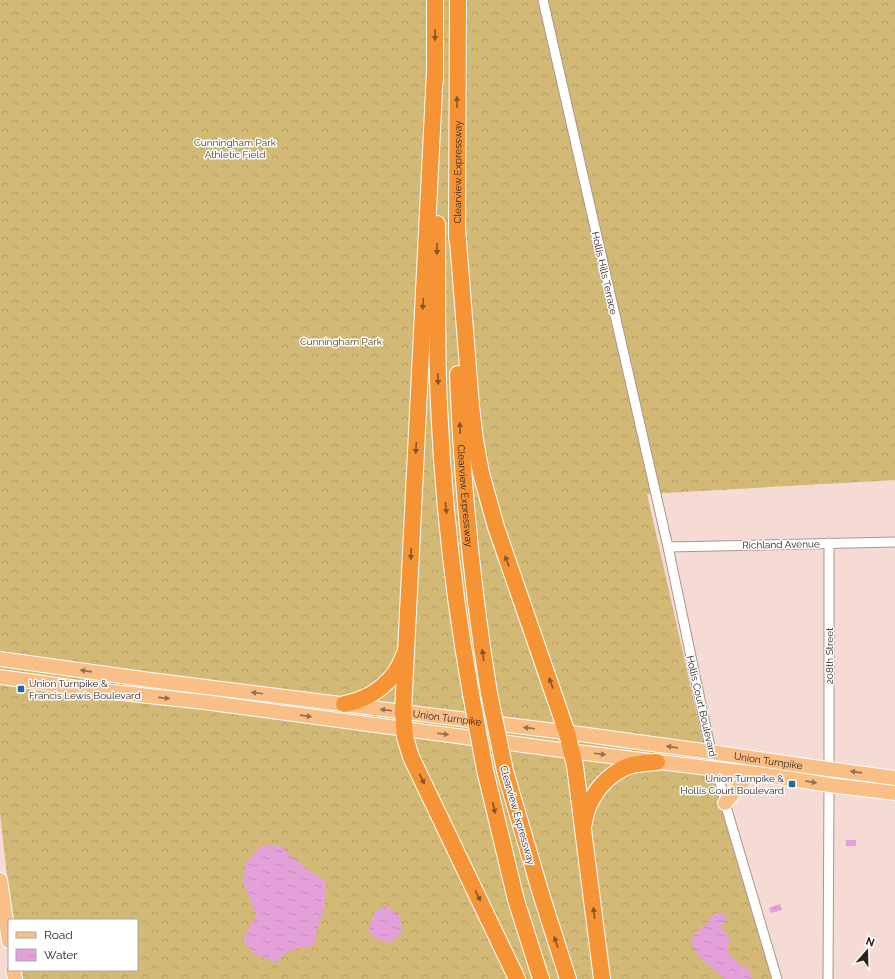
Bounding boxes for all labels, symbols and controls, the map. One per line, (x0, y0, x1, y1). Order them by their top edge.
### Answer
one-way arrow (432, 29, 438, 42)
one-way arrow (454, 95, 460, 108)
street label: Clearview Expressway (452, 120, 463, 224)
park label: Cunningham Park Athletic Field (194, 137, 277, 160)
street label: Hollis Hills Terrace (590, 230, 619, 316)
one-way arrow (434, 243, 440, 256)
one-way arrow (419, 298, 426, 310)
park label: Cunningham Park (300, 336, 383, 347)
one-way arrow (434, 373, 441, 385)
one-way arrow (457, 421, 463, 434)
one-way arrow (413, 442, 419, 455)
street label: Clearview Expressway (456, 444, 475, 548)
one-way arrow (443, 502, 449, 514)
street label: Richland Avenue (742, 538, 820, 551)
one-way arrow (408, 548, 414, 561)
one-way arrow (504, 554, 510, 566)
street label: 208th Street (824, 627, 835, 684)
one-way arrow (480, 649, 486, 661)
street label: Hollis Court Boulevard (684, 654, 719, 758)
one-way arrow (80, 668, 93, 674)
one-way arrow (547, 677, 553, 689)
place label: Union Turnpike & Francis Lewis Boulevard (29, 678, 141, 701)
marker: Union Turnpike & Francis Lewis Boulevard (16, 684, 26, 694)
one-way arrow (251, 690, 263, 696)
one-way arrow (158, 695, 170, 701)
one-way arrow (380, 707, 392, 713)
street label: Union Turnpike (412, 708, 482, 728)
one-way arrow (300, 713, 312, 719)
one-way arrow (523, 725, 535, 731)
one-way arrow (437, 731, 449, 737)
one-way arrow (666, 744, 678, 750)
street label: Union Turnpike (733, 750, 804, 771)
one-way arrow (593, 751, 606, 758)
street label: Clearview Expressway (498, 764, 537, 867)
one-way arrow (850, 769, 862, 775)
one-way arrow (419, 773, 425, 784)
place label: Union Turnpike & Hollis Court Boulevard (680, 773, 784, 796)
marker: Union Turnpike & Hollis Court Boulevard (787, 779, 797, 789)
one-way arrow (805, 779, 817, 785)
one-way arrow (491, 802, 497, 814)
one-way arrow (475, 890, 481, 902)
one-way arrow (591, 907, 597, 919)
legend (8, 919, 138, 971)
text: Road (44, 928, 73, 942)
north arrow (847, 931, 887, 971)
text: N (864, 935, 876, 950)
one-way arrow (553, 936, 559, 948)
text: Water (44, 948, 78, 962)

